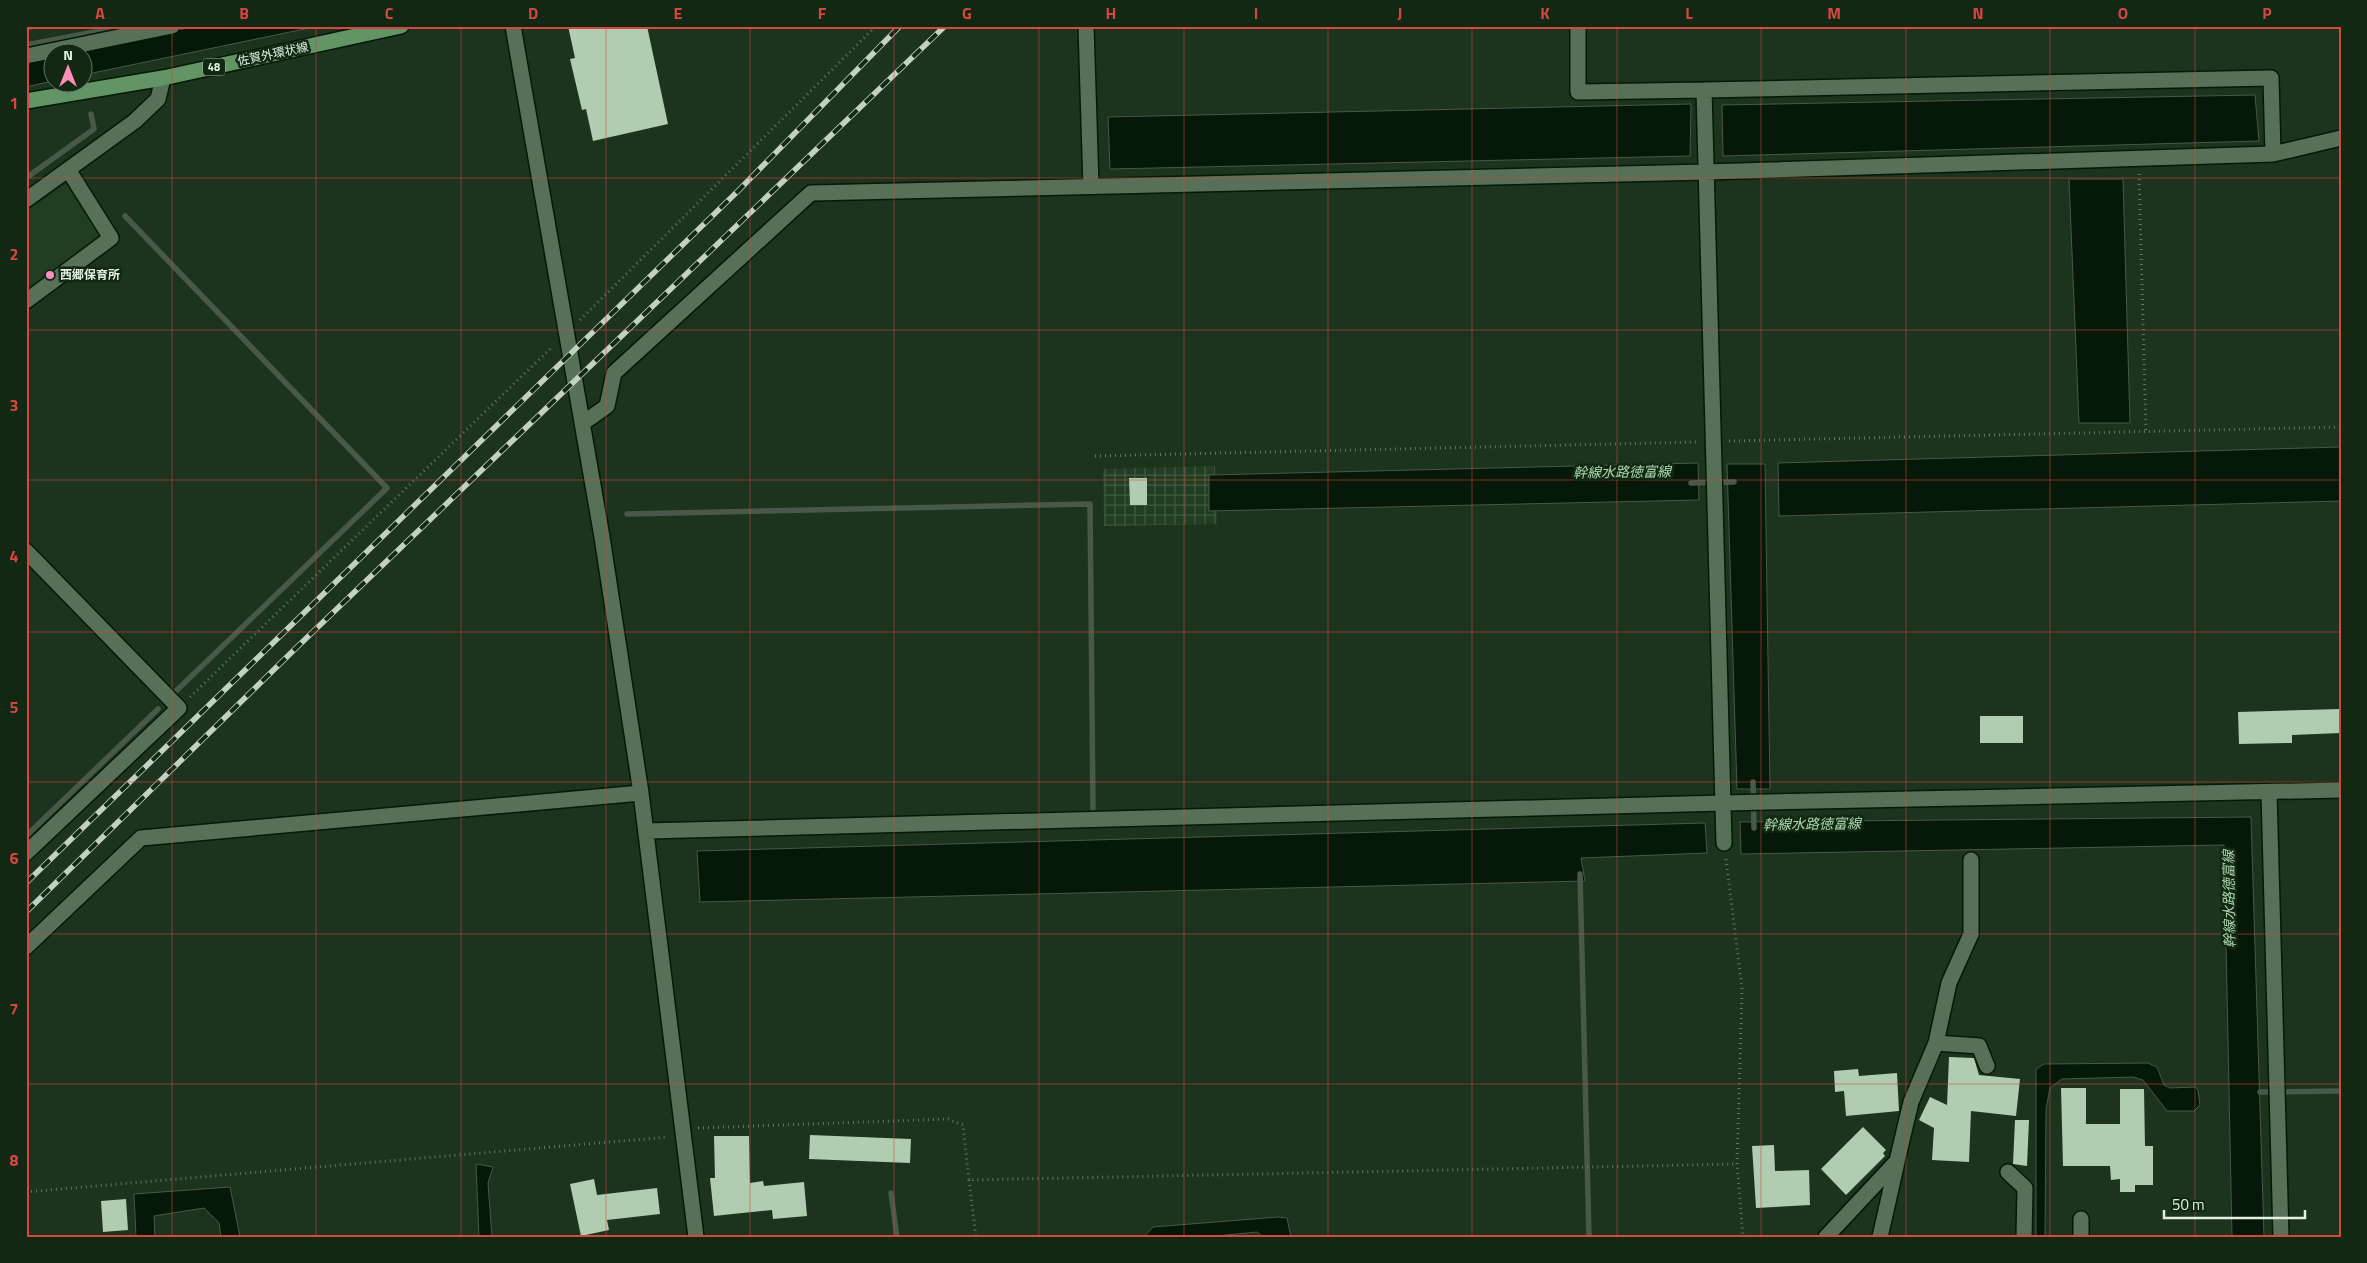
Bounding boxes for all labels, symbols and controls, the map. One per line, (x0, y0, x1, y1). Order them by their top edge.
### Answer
text: A (95, 1, 105, 25)
text: B (239, 1, 249, 25)
text: C (385, 1, 394, 25)
text: D (528, 1, 538, 25)
text: E (674, 1, 683, 25)
text: F (818, 1, 827, 25)
text: G (962, 1, 972, 25)
text: H (1106, 1, 1116, 25)
text: I (1254, 1, 1258, 25)
text: J (1398, 1, 1402, 25)
text: K (1540, 1, 1550, 25)
text: L (1685, 1, 1693, 25)
text: M (1827, 1, 1841, 25)
text: N (1972, 1, 1984, 25)
text: O (2118, 1, 2128, 25)
text: P (2262, 1, 2272, 25)
street label: 佐賀外環状線 (236, 37, 310, 70)
north arrow (42, 42, 92, 92)
text: N (63, 44, 73, 65)
road number: 48 (203, 58, 225, 76)
text: 1 (10, 91, 18, 115)
text: 2 (10, 242, 18, 266)
place label: 西郷保育所 (60, 265, 120, 284)
marker: 西郷保育所 (44, 269, 56, 281)
text: 3 (10, 393, 18, 417)
water label: 幹線水路徳富線 (1573, 460, 1673, 483)
text: 4 (10, 544, 19, 568)
text: 5 (10, 695, 19, 719)
water label: 幹線水路徳富線 (1763, 812, 1863, 835)
text: 6 (10, 846, 19, 870)
water label: 幹線水路徳富線 (2217, 848, 2240, 948)
text: 7 (10, 997, 18, 1021)
text: 8 (10, 1148, 19, 1172)
scale bar (2164, 1188, 2306, 1220)
text: 50 m (2172, 1193, 2205, 1216)

